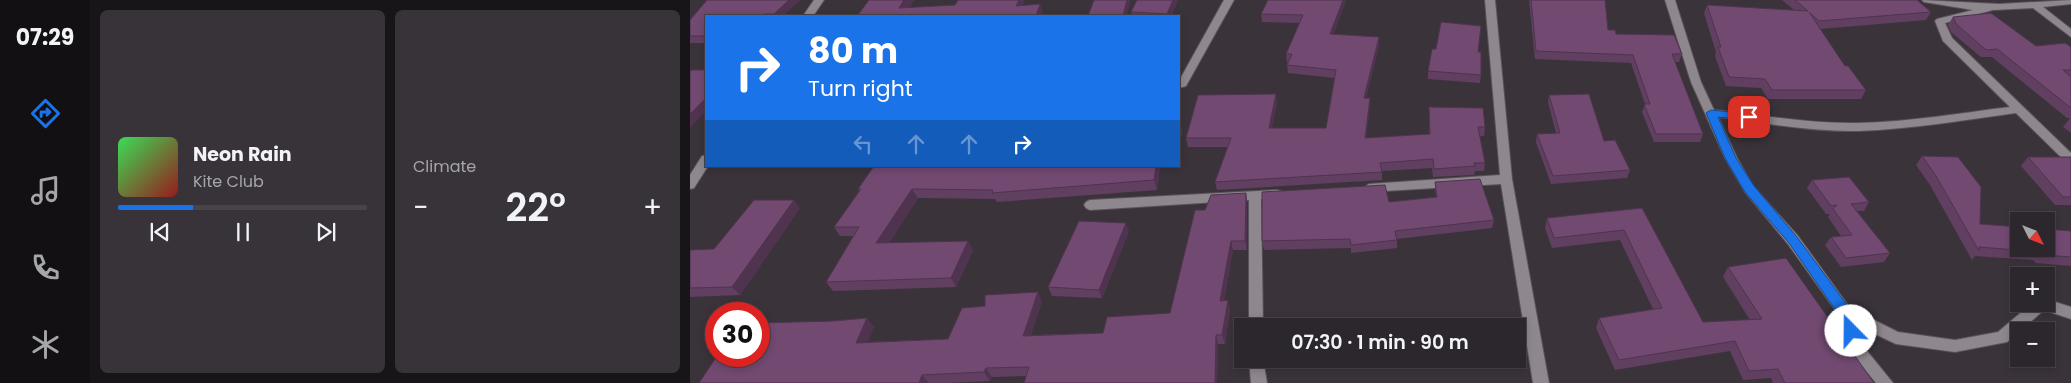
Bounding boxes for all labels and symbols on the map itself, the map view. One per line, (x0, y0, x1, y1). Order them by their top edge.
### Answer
pin (1728, 96, 1770, 138)
north arrow (2010, 212, 2055, 258)
speed limit sign: 30 (705, 302, 770, 367)
position arrow (1824, 304, 1876, 356)

